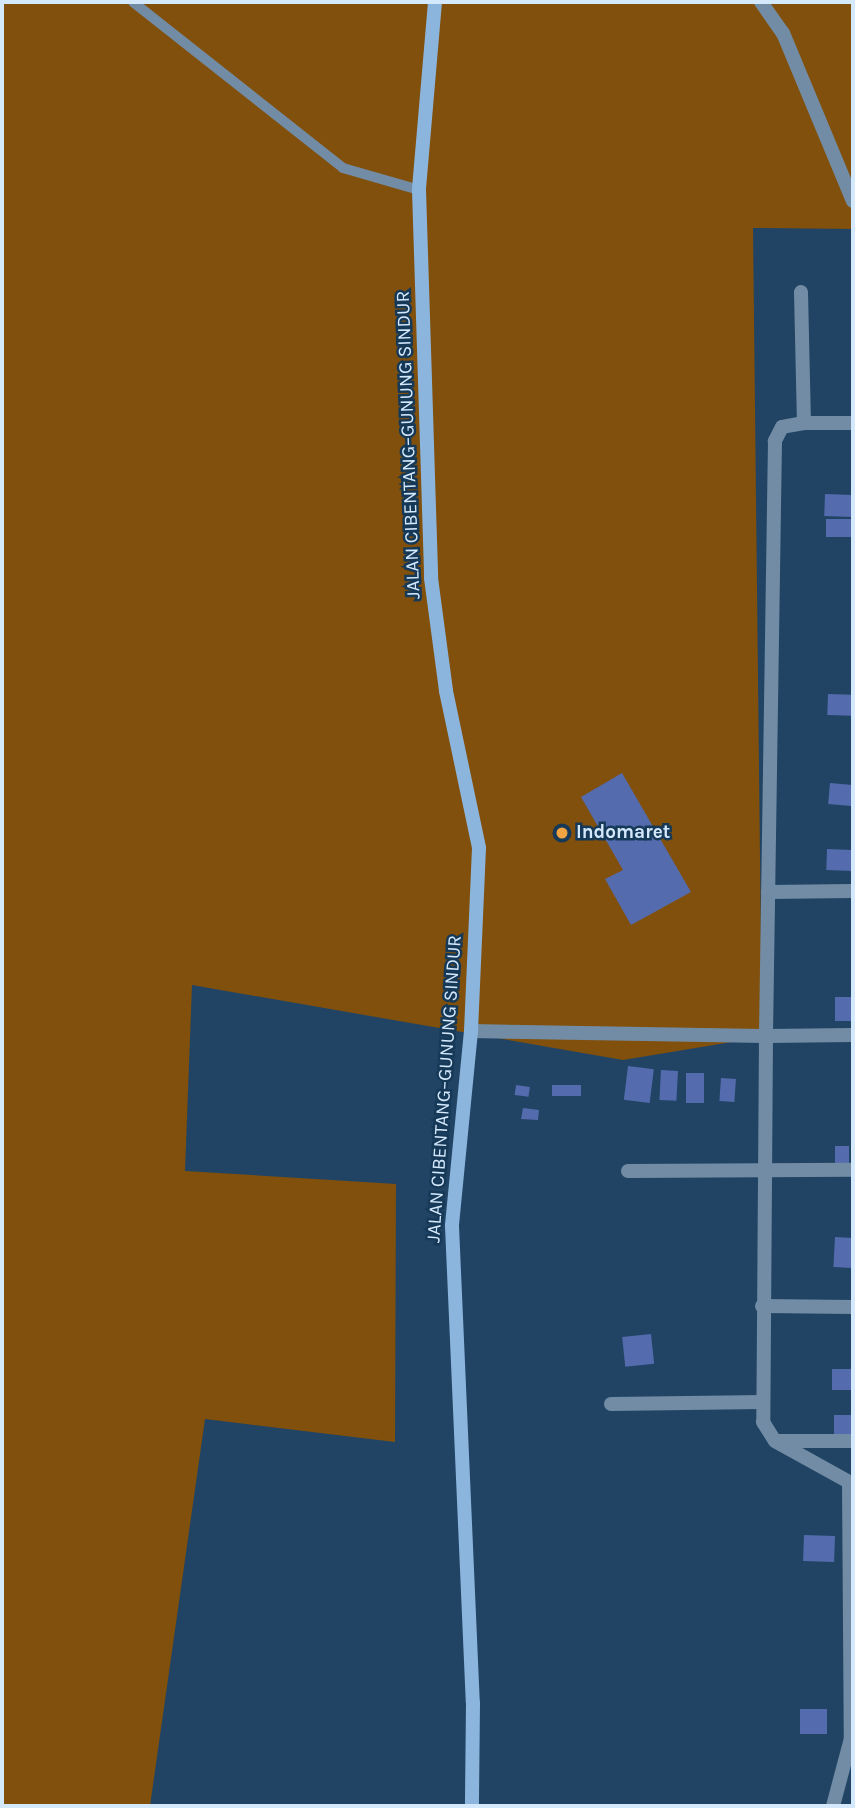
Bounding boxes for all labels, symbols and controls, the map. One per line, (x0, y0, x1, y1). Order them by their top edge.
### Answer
street label: JALAN CIBENTANG–GUNUNG SINDUR (392, 291, 426, 599)
place label: Indomaret (576, 822, 670, 844)
marker: Indomaret (554, 825, 570, 841)
street label: JALAN CIBENTANG–GUNUNG SINDUR (423, 934, 467, 1244)

